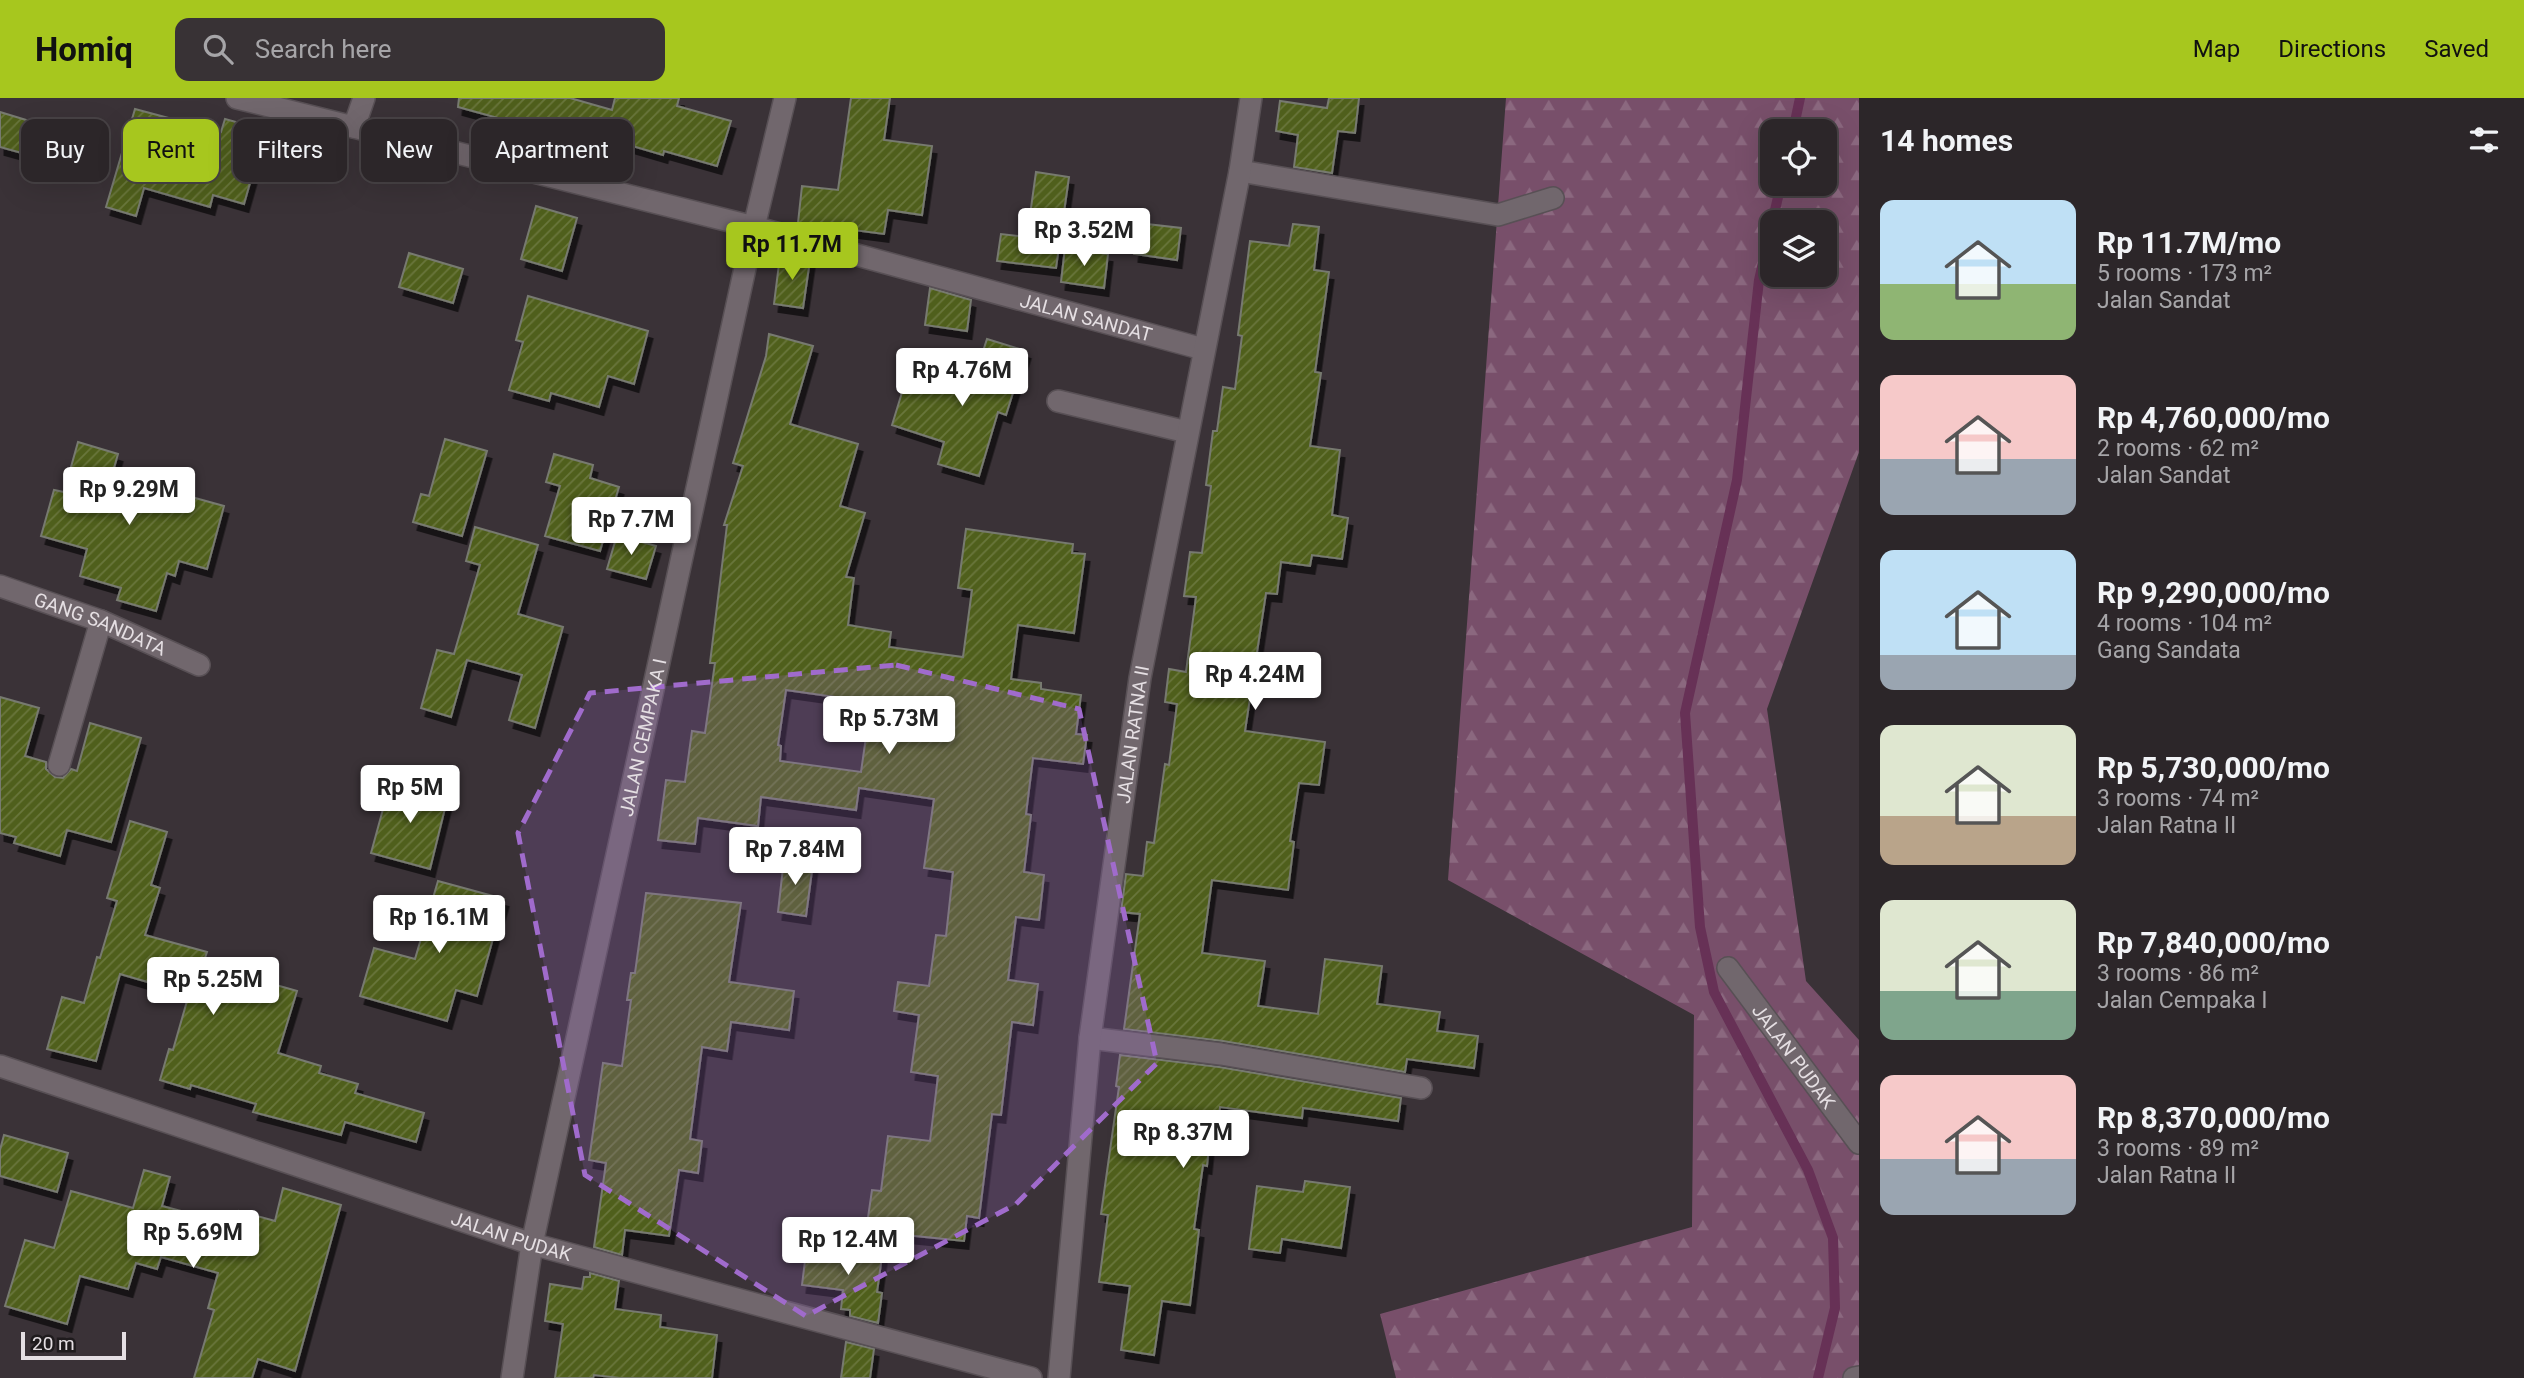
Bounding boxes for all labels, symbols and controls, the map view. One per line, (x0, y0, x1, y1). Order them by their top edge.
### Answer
search box (175, 18, 665, 81)
text: Homiq (35, 30, 133, 69)
icon: search (199, 30, 237, 68)
text: Search here (255, 34, 392, 64)
text: Map (2193, 35, 2240, 63)
text: Directions (2278, 35, 2386, 63)
text: Saved (2424, 35, 2489, 63)
chip: Buy (21, 119, 109, 182)
chip: Rent (123, 119, 219, 182)
chip: Filters (233, 119, 347, 182)
chip: New (361, 119, 457, 182)
chip: Apartment (471, 119, 633, 182)
map controls (1760, 119, 1837, 287)
button: locate (1760, 119, 1837, 196)
icon: filters (2465, 121, 2503, 159)
text: 14 homes (1880, 123, 2013, 158)
pin: Rp 3.52M (1012, 208, 1156, 268)
button: layers (1760, 210, 1837, 287)
text: Rp 3.52M (1034, 217, 1134, 244)
pin: Rp 11.7M (720, 222, 864, 282)
text: Rp 11.7M/mo (2097, 225, 2281, 260)
icon: home (1936, 228, 2020, 312)
text: Rp 11.7M (742, 231, 842, 258)
text: 5 rooms · 173 m² (2097, 260, 2272, 287)
text: Jalan Sandat (2097, 287, 2231, 314)
street label: JALAN SANDAT (1018, 288, 1155, 346)
pin: Rp 4.76M (890, 348, 1034, 408)
text: Rp 4.76M (912, 357, 1012, 384)
text: Rp 4,760,000/mo (2097, 400, 2330, 435)
icon: home (1936, 403, 2020, 487)
text: 2 rooms · 62 m² (2097, 435, 2259, 462)
text: Jalan Sandat (2097, 462, 2231, 489)
pin: Rp 9.29M (57, 468, 201, 527)
text: Rp 9.29M (79, 476, 179, 503)
pin: Rp 7.7M (566, 498, 696, 557)
text: Rp 7.7M (588, 506, 674, 533)
text: Rp 9,290,000/mo (2097, 575, 2330, 610)
icon: home (1936, 578, 2020, 662)
street label: GANG SANDATA (31, 587, 170, 661)
text: 4 rooms · 104 m² (2097, 610, 2272, 637)
text: Gang Sandata (2097, 637, 2241, 664)
pin: Rp 4.24M (1183, 652, 1327, 712)
street label: JALAN CEMPAKA I (614, 656, 671, 818)
text: Rp 4.24M (1205, 661, 1305, 688)
street label: JALAN RATNA II (1111, 663, 1154, 805)
pin: Rp 5.73M (817, 696, 961, 756)
text: Rp 5.73M (839, 705, 939, 732)
text: Rp 5,730,000/mo (2097, 750, 2330, 785)
icon: home (1936, 753, 2020, 837)
pin: Rp 5M (361, 766, 459, 825)
text: Rp 5M (377, 774, 443, 801)
text: 3 rooms · 74 m² (2097, 785, 2259, 812)
text: Jalan Ratna II (2097, 812, 2236, 839)
pin: Rp 7.84M (723, 828, 867, 887)
text: Rp 7.84M (745, 836, 845, 863)
pin: Rp 16.1M (367, 896, 511, 955)
text: Rp 16.1M (389, 904, 489, 931)
text: Rp 7,840,000/mo (2097, 925, 2330, 960)
icon: home (1936, 928, 2020, 1012)
pin: Rp 5.25M (141, 958, 285, 1017)
text: 3 rooms · 86 m² (2097, 960, 2259, 987)
text: Rp 5.25M (163, 966, 263, 993)
text: Jalan Cempaka I (2097, 987, 2268, 1014)
street label: JALAN PUDAK (1747, 999, 1841, 1113)
text: Rp 8,370,000/mo (2097, 1100, 2330, 1135)
icon: home (1936, 1103, 2020, 1187)
pin: Rp 8.37M (1111, 1110, 1255, 1170)
text: Rp 8.37M (1133, 1119, 1233, 1146)
text: 3 rooms · 89 m² (2097, 1135, 2259, 1162)
text: Jalan Ratna II (2097, 1162, 2236, 1189)
street label: JALAN PUDAK (448, 1206, 574, 1266)
pin: Rp 5.69M (121, 1210, 265, 1270)
pin: Rp 12.4M (776, 1218, 920, 1277)
text: Rp 5.69M (143, 1219, 243, 1246)
text: Rp 12.4M (798, 1226, 898, 1253)
scale bar (21, 1329, 126, 1361)
text: 20 m (32, 1332, 75, 1355)

